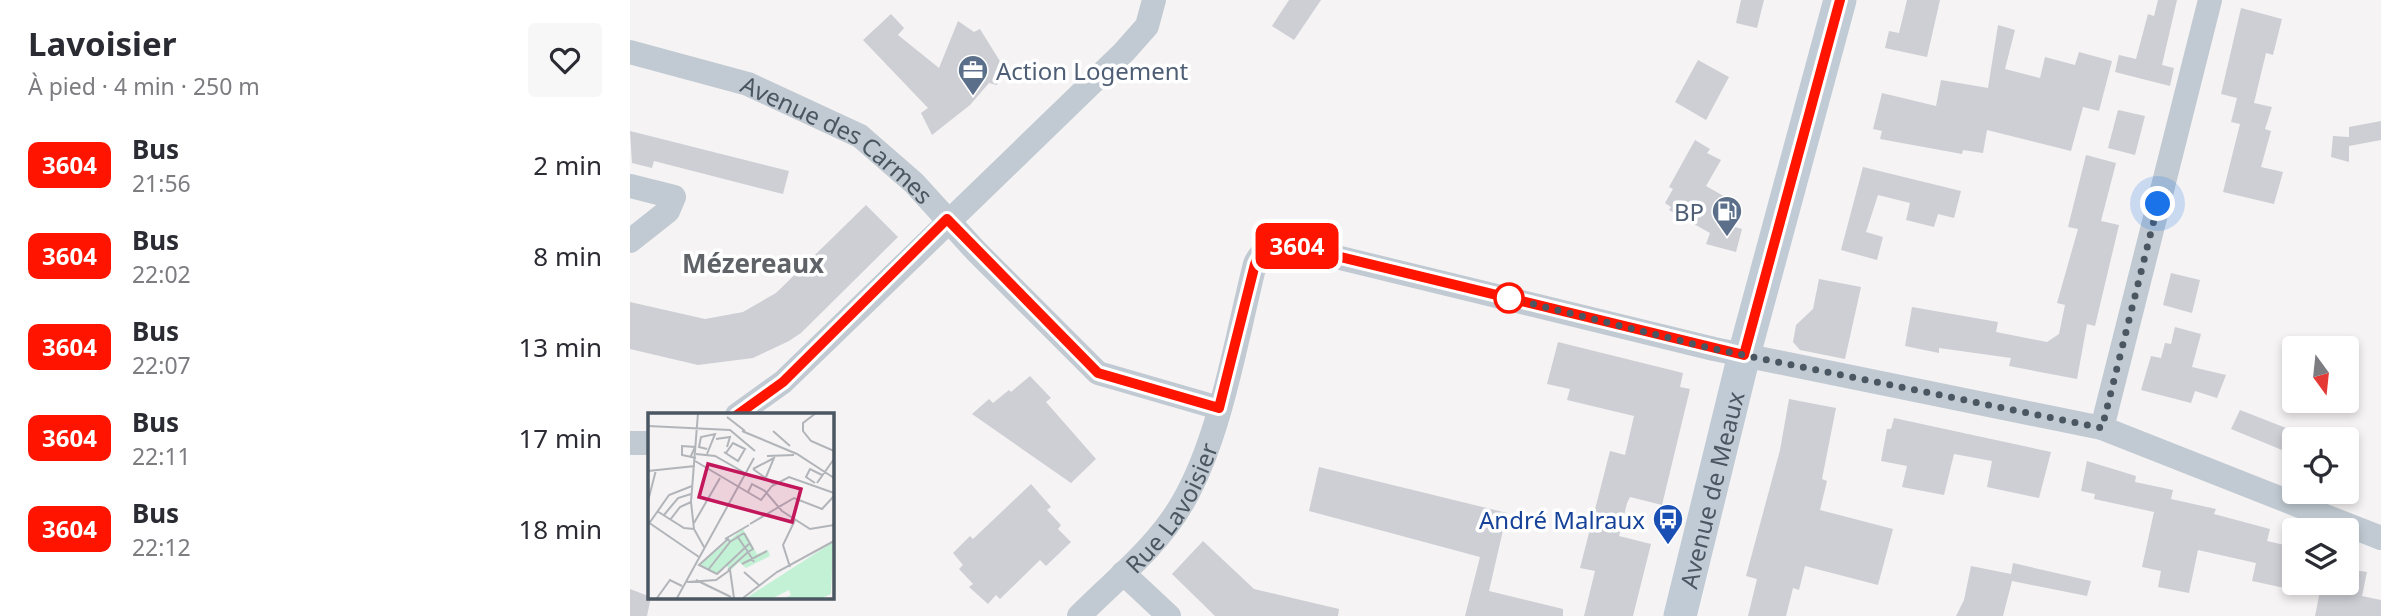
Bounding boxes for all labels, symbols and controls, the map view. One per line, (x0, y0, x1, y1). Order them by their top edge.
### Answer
text: Lavoisier (28, 21, 176, 66)
button: heart (528, 23, 602, 97)
office icon: Action Logement (956, 53, 990, 97)
place label: Action Logement (996, 54, 1189, 87)
street label: Avenue des Carmes (736, 67, 941, 210)
text: À pied · 4 min · 250 m (28, 70, 260, 102)
text: Bus (132, 131, 179, 167)
text: 2 min (533, 147, 602, 183)
text: 3604 (42, 148, 97, 181)
text: 21:56 (132, 167, 191, 199)
your location (2140, 186, 2175, 221)
fuel station icon: BP (1710, 194, 1744, 238)
place label: BP (1674, 195, 1704, 228)
text: Bus (132, 222, 179, 258)
line badge: 3604 (1248, 223, 1346, 269)
text: 3604 (1270, 229, 1324, 262)
text: 8 min (533, 238, 602, 274)
text: 3604 (42, 239, 97, 272)
district label: Mézereaux (682, 245, 824, 281)
text: 22:02 (132, 258, 191, 290)
unlabelled marker (1494, 283, 1524, 313)
text: Bus (132, 313, 179, 349)
text: 13 min (518, 329, 602, 365)
text: 3604 (42, 330, 97, 363)
north arrow (2282, 336, 2359, 413)
map controls (2282, 336, 2359, 595)
text: 22:07 (132, 349, 191, 381)
street label: Avenue de Meaux (1671, 388, 1751, 592)
text: Bus (132, 404, 179, 440)
inset map (648, 413, 833, 598)
text: 17 min (518, 420, 602, 456)
text: 3604 (42, 421, 97, 454)
button: locate (2282, 427, 2359, 504)
street label: Rue Lavoisier (1117, 438, 1225, 580)
text: 22:11 (132, 440, 191, 472)
text: Bus (132, 495, 179, 531)
bus stop icon: André Malraux (1651, 502, 1685, 546)
place label: André Malraux (1479, 503, 1645, 536)
text: 18 min (518, 511, 602, 547)
text: 3604 (42, 512, 97, 545)
button: layers (2282, 518, 2359, 595)
text: 22:12 (132, 531, 191, 563)

